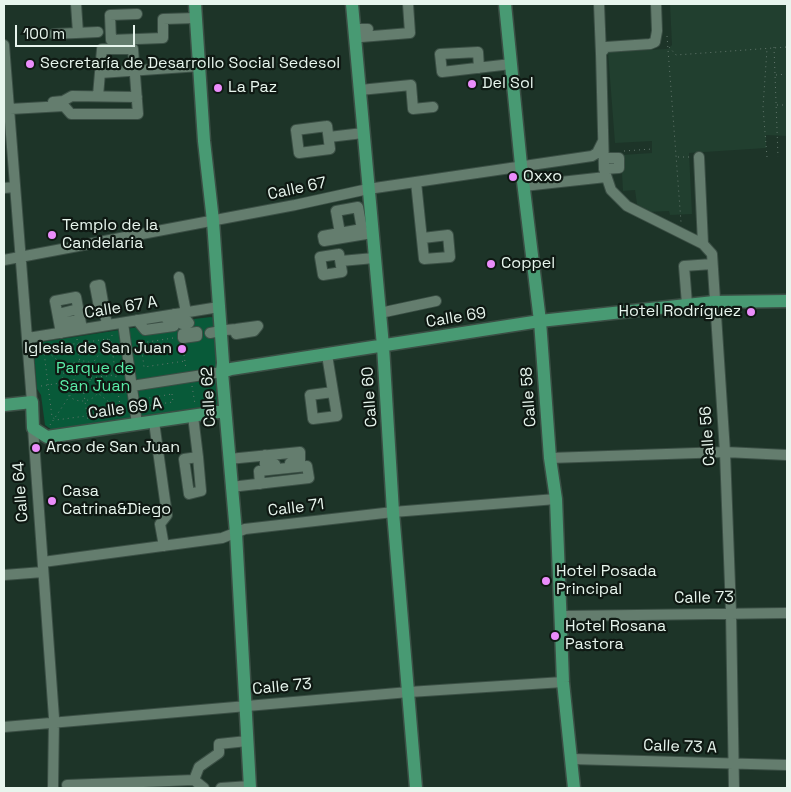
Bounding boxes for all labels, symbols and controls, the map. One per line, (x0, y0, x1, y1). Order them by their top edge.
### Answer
scale bar (18, 15, 138, 47)
text: 100 m (23, 24, 65, 43)
place label: Secretaría de Desarrollo Social Sedesol (40, 54, 340, 74)
marker: Secretaría de Desarrollo Social Sedesol (24, 58, 36, 70)
place label: Del Sol (482, 74, 534, 94)
place label: La Paz (228, 78, 277, 98)
marker: Del Sol (466, 78, 478, 90)
marker: La Paz (212, 82, 224, 94)
place label: Oxxo (523, 167, 562, 187)
marker: Oxxo (507, 171, 519, 183)
street label: Calle 67 (266, 173, 328, 205)
place label: Templo de la Candelaria (62, 216, 158, 254)
marker: Templo de la Candelaria (46, 229, 58, 241)
place label: Coppel (501, 254, 555, 274)
marker: Coppel (485, 258, 497, 270)
street label: Calle 67 A (83, 293, 159, 323)
place label: Hotel Rodríguez (619, 302, 741, 322)
street label: Calle 69 (425, 304, 487, 332)
marker: Hotel Rodríguez (745, 306, 757, 318)
place label: Iglesia de San Juan (24, 339, 172, 359)
marker: Iglesia de San Juan (176, 343, 188, 355)
park label: Parque de San Juan (56, 359, 134, 397)
street label: Calle 62 (198, 366, 220, 428)
street label: Calle 60 (358, 366, 382, 428)
street label: Calle 58 (517, 366, 541, 428)
street label: Calle 69 A (87, 394, 163, 424)
street label: Calle 56 (696, 405, 720, 467)
place label: Arco de San Juan (46, 438, 180, 458)
marker: Arco de San Juan (30, 442, 42, 454)
street label: Calle 64 (9, 461, 33, 523)
place label: Casa Catrina&Diego (62, 482, 171, 520)
marker: Casa Catrina&Diego (46, 495, 58, 507)
street label: Calle 71 (267, 495, 325, 521)
place label: Hotel Posada Principal (556, 562, 657, 600)
marker: Hotel Posada Principal (540, 575, 552, 587)
street label: Calle 73 (674, 588, 734, 608)
place label: Hotel Rosana Pastora (565, 617, 666, 655)
marker: Hotel Rosana Pastora (549, 630, 561, 642)
street label: Calle 73 (251, 675, 313, 699)
street label: Calle 73 A (643, 736, 717, 758)

